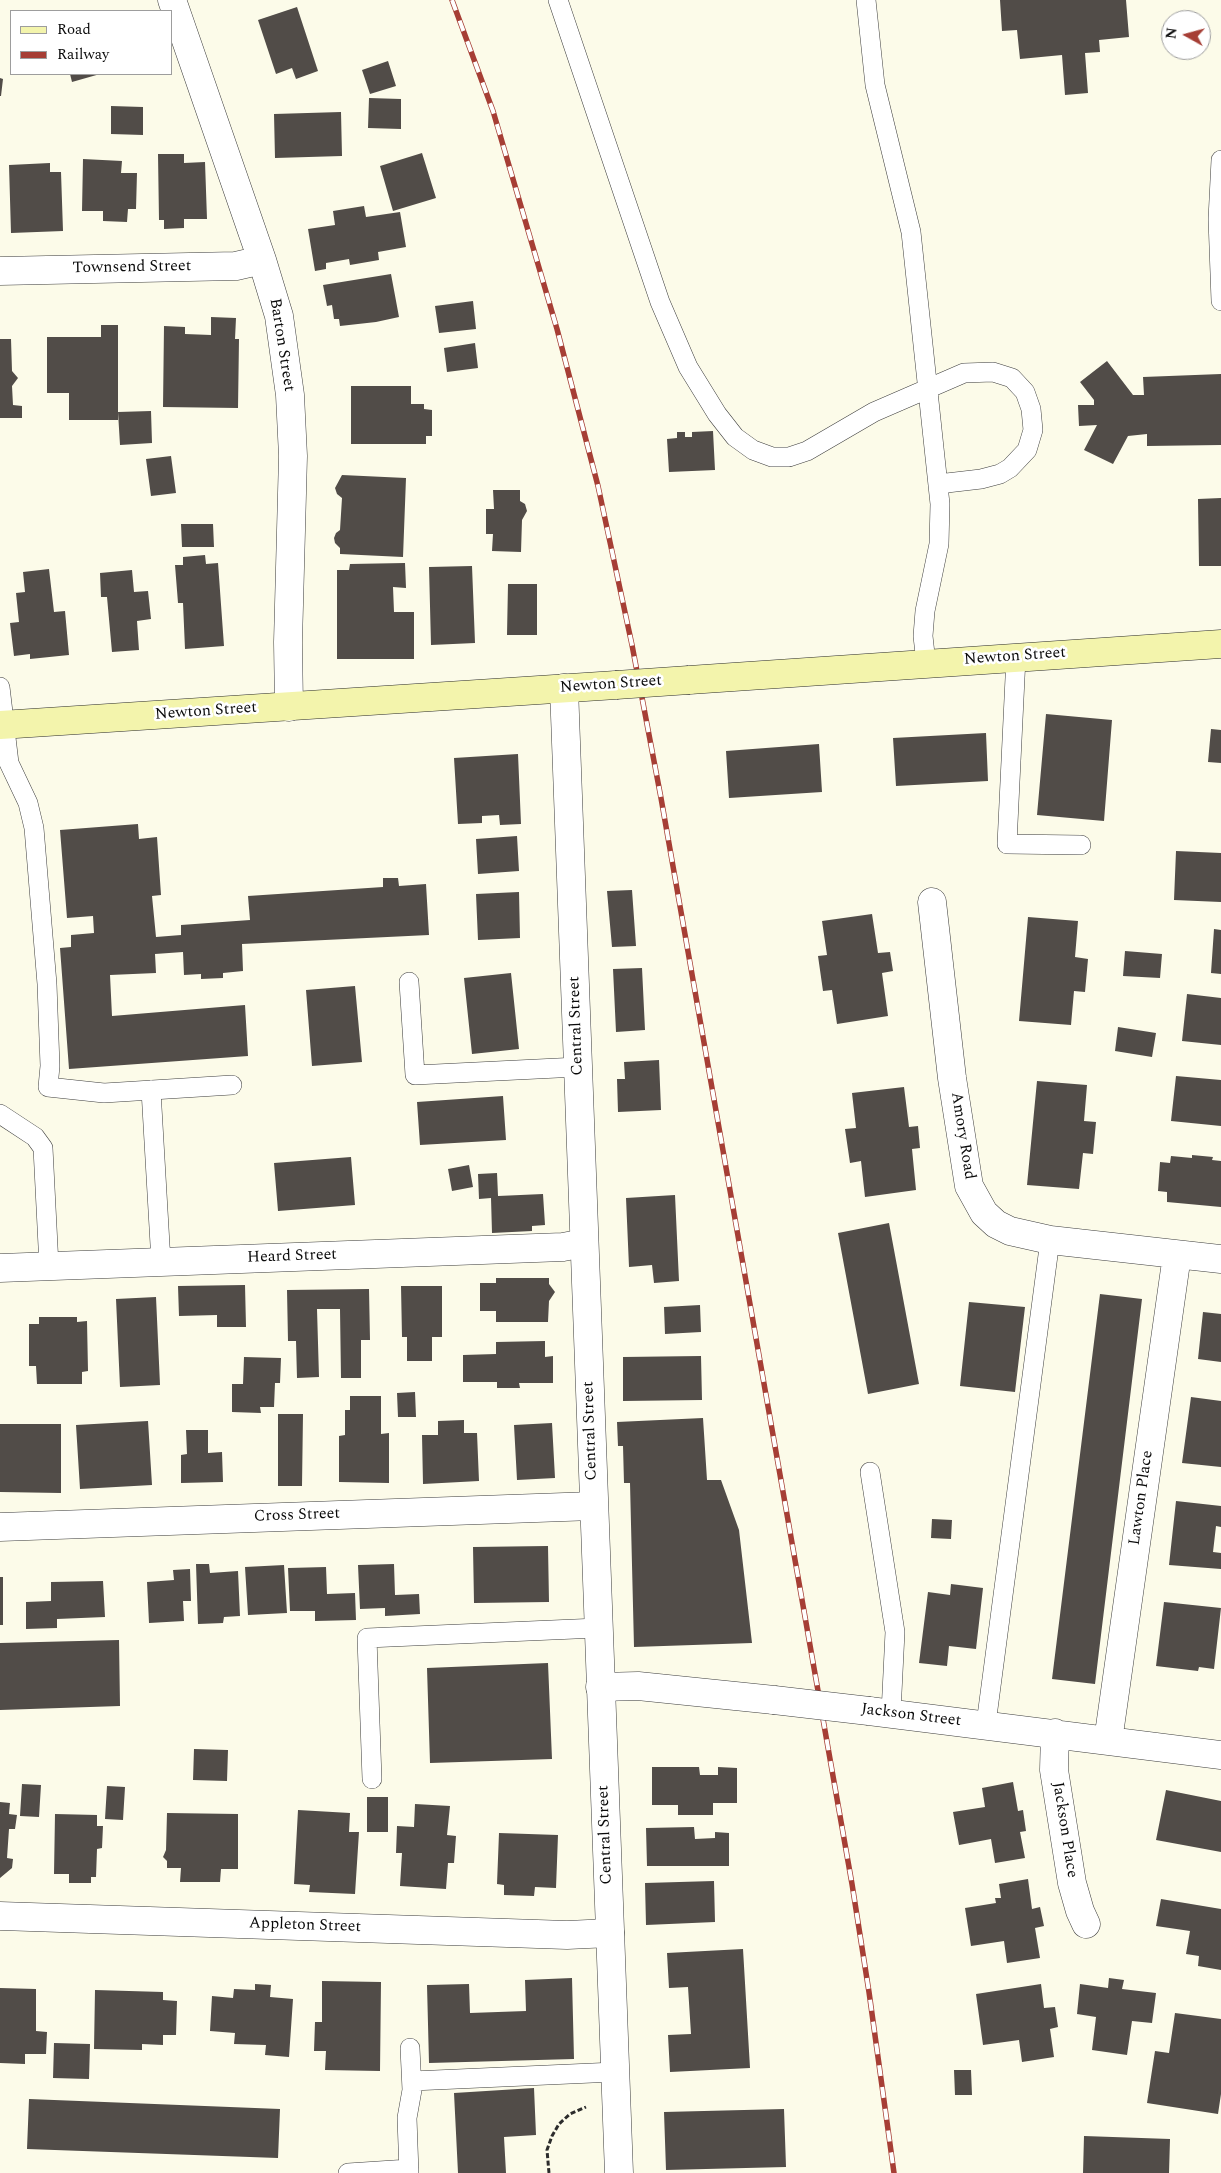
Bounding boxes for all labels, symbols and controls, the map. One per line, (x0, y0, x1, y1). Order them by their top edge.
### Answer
legend (10, 10, 172, 75)
north arrow (1161, 10, 1211, 60)
text: Road (57, 18, 91, 41)
text: N (1160, 26, 1183, 40)
text: Railway (57, 43, 109, 66)
street label: Townsend Street (72, 257, 192, 279)
street label: Barton Street (264, 297, 298, 393)
street label: Newton Street (963, 644, 1067, 670)
street label: Newton Street (559, 672, 663, 698)
street label: Newton Street (154, 699, 258, 725)
street label: Central Street (566, 976, 588, 1076)
street label: Amory Road (946, 1091, 978, 1181)
street label: Heard Street (247, 1246, 337, 1268)
street label: Central Street (580, 1381, 602, 1481)
street label: Lawton Place (1126, 1449, 1158, 1547)
street label: Cross Street (254, 1505, 340, 1527)
street label: Jackson Street (860, 1700, 962, 1732)
street label: Jackson Place (1047, 1781, 1081, 1879)
street label: Central Street (595, 1785, 617, 1885)
street label: Appleton Street (249, 1914, 361, 1938)

